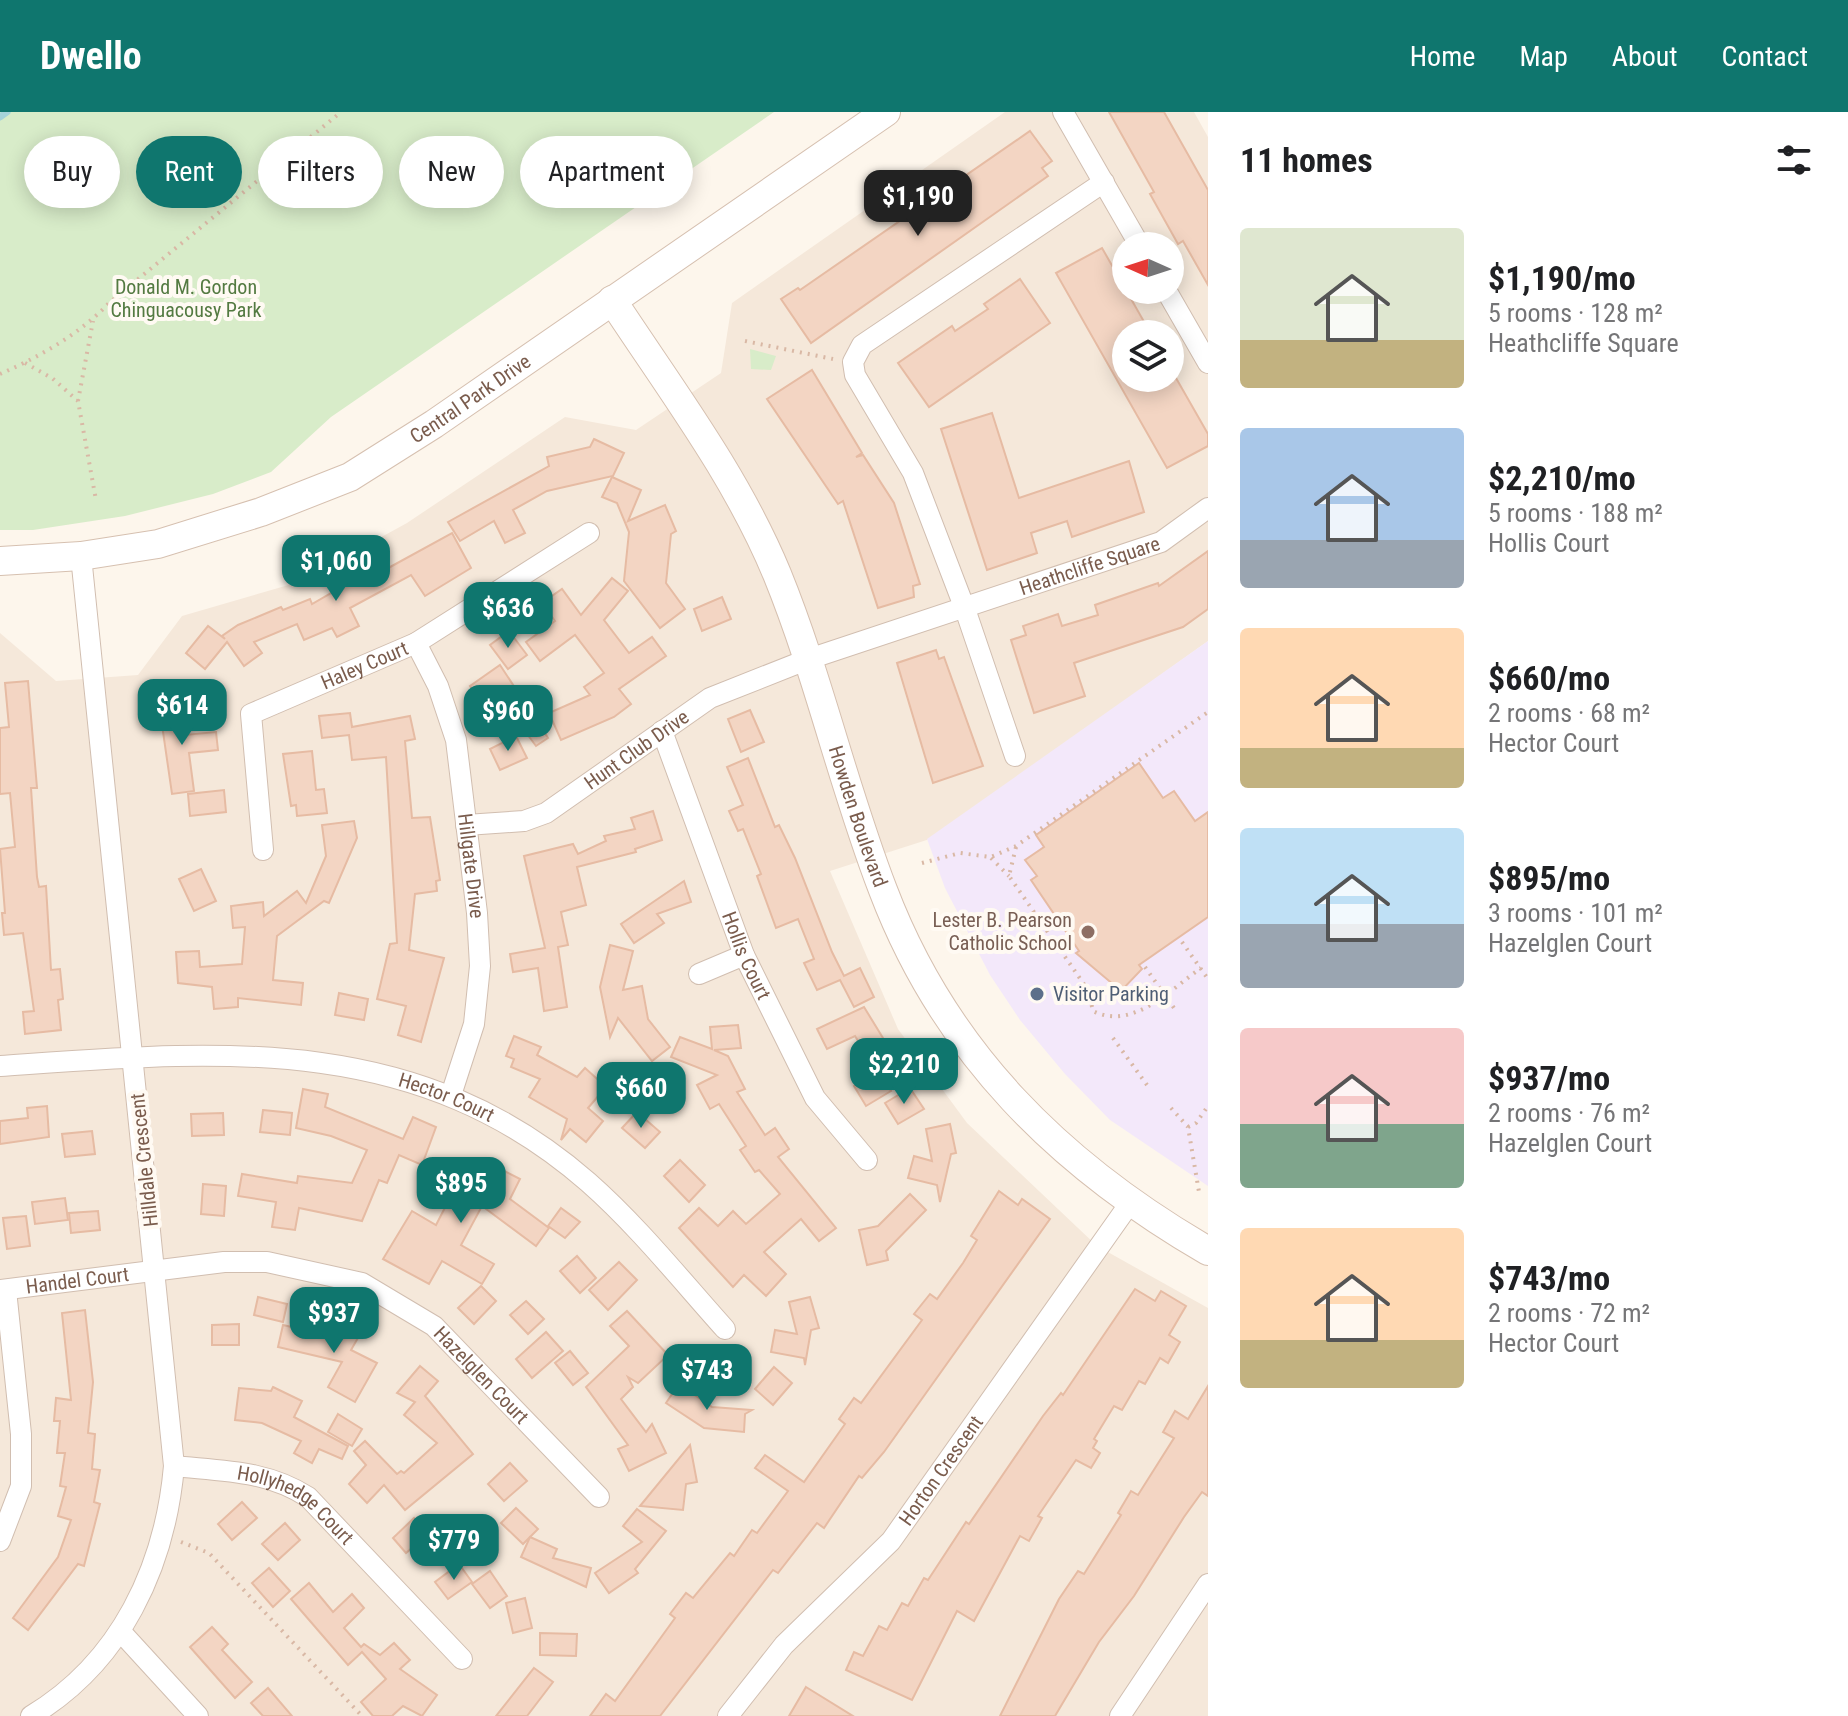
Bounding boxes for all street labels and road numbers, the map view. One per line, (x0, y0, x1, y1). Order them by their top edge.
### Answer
street label: Central Park Drive (405, 349, 535, 448)
street label: Heathcliffe Square (1016, 531, 1163, 600)
street label: Haley Court (317, 636, 412, 694)
street label: Hunt Club Drive (579, 705, 693, 795)
street label: Howden Boulevard (824, 743, 893, 890)
street label: Hillgate Drive (453, 812, 489, 919)
street label: Hollis Court (717, 908, 776, 1004)
street label: Hector Court (396, 1068, 498, 1127)
street label: Hilldale Crescent (125, 1092, 163, 1228)
street label: Handel Court (24, 1262, 130, 1299)
street label: Hazelglen Court (429, 1321, 534, 1429)
street label: Horton Crescent (894, 1411, 988, 1530)
street label: Hollyhedge Court (235, 1460, 359, 1550)

